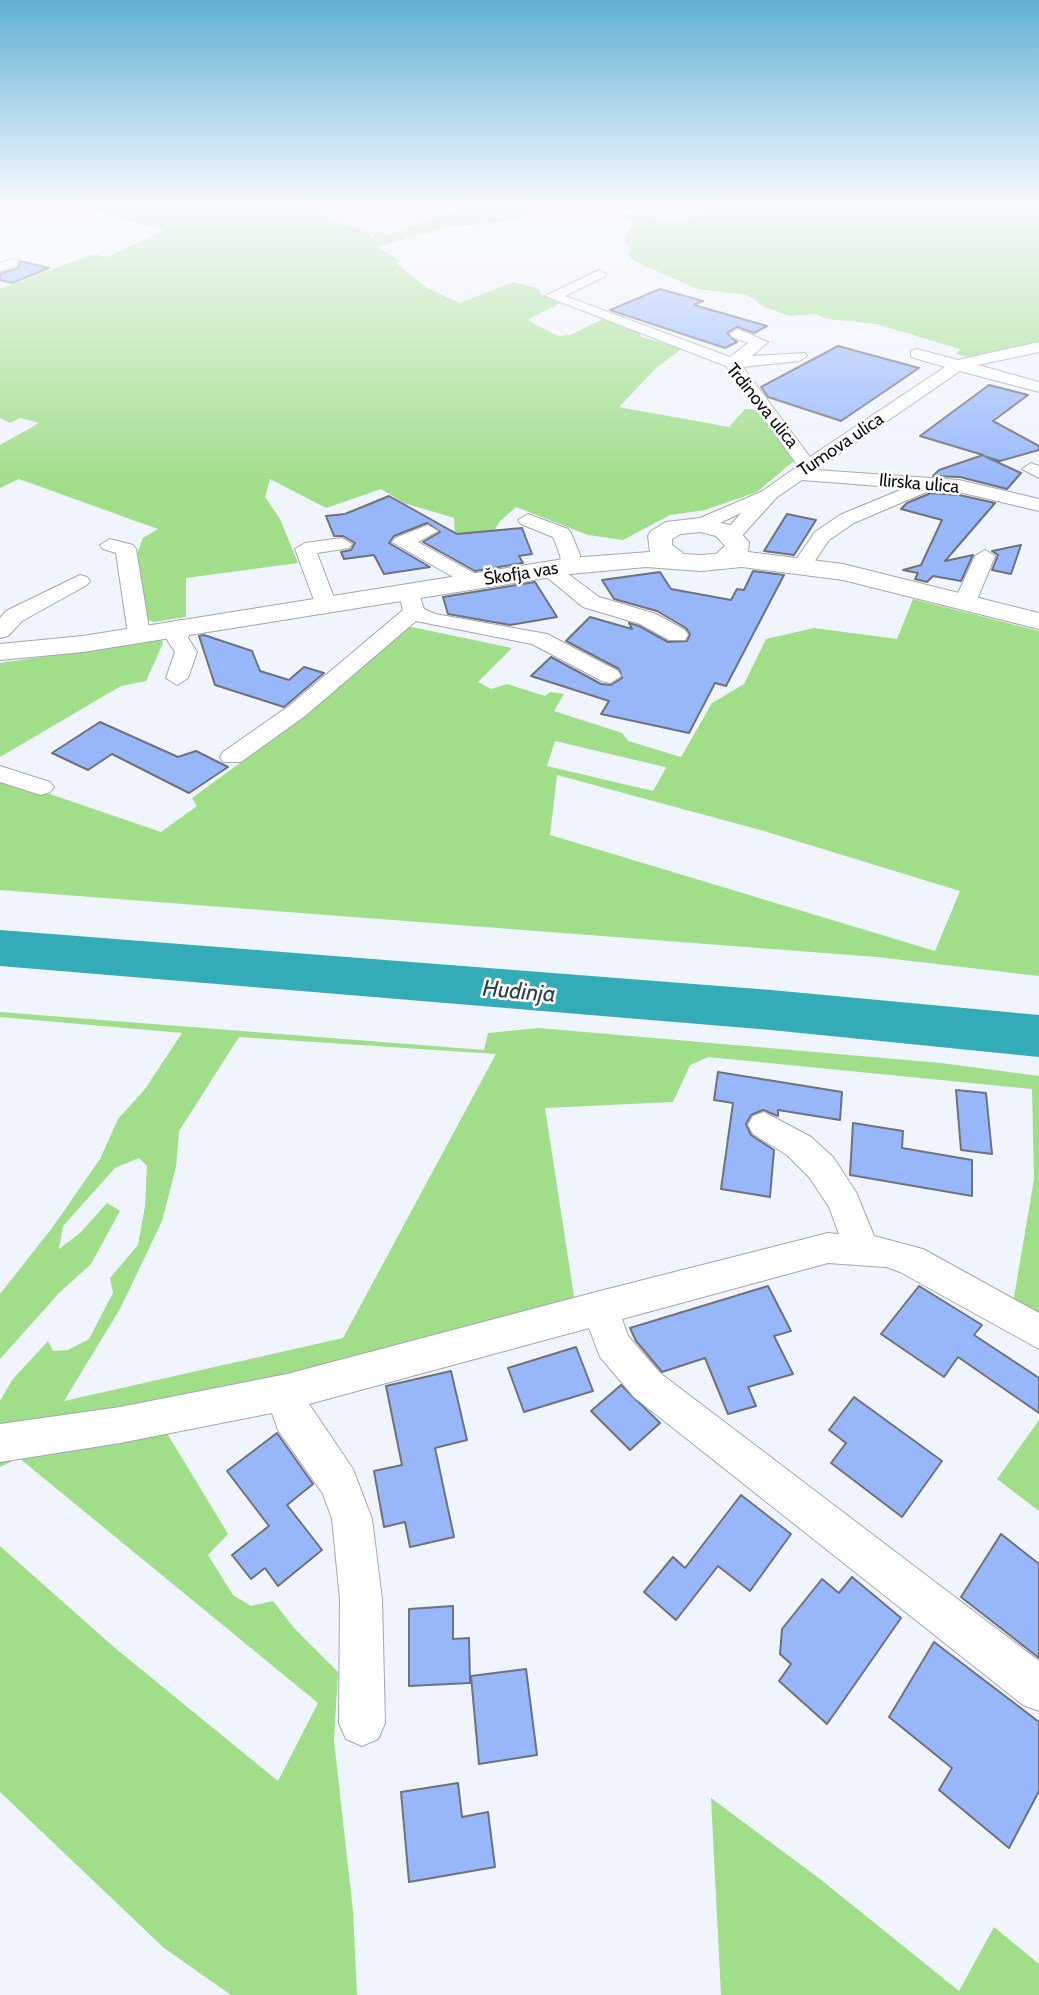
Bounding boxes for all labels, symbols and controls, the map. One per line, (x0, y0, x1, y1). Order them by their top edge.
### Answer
street label: Trdinova ulica (721, 359, 803, 453)
street label: Tumova ulica (794, 408, 888, 482)
street label: Ilirska ulica (878, 470, 960, 498)
street label: Škofja vas (482, 557, 560, 591)
water label: Hudinja (481, 975, 557, 1009)

